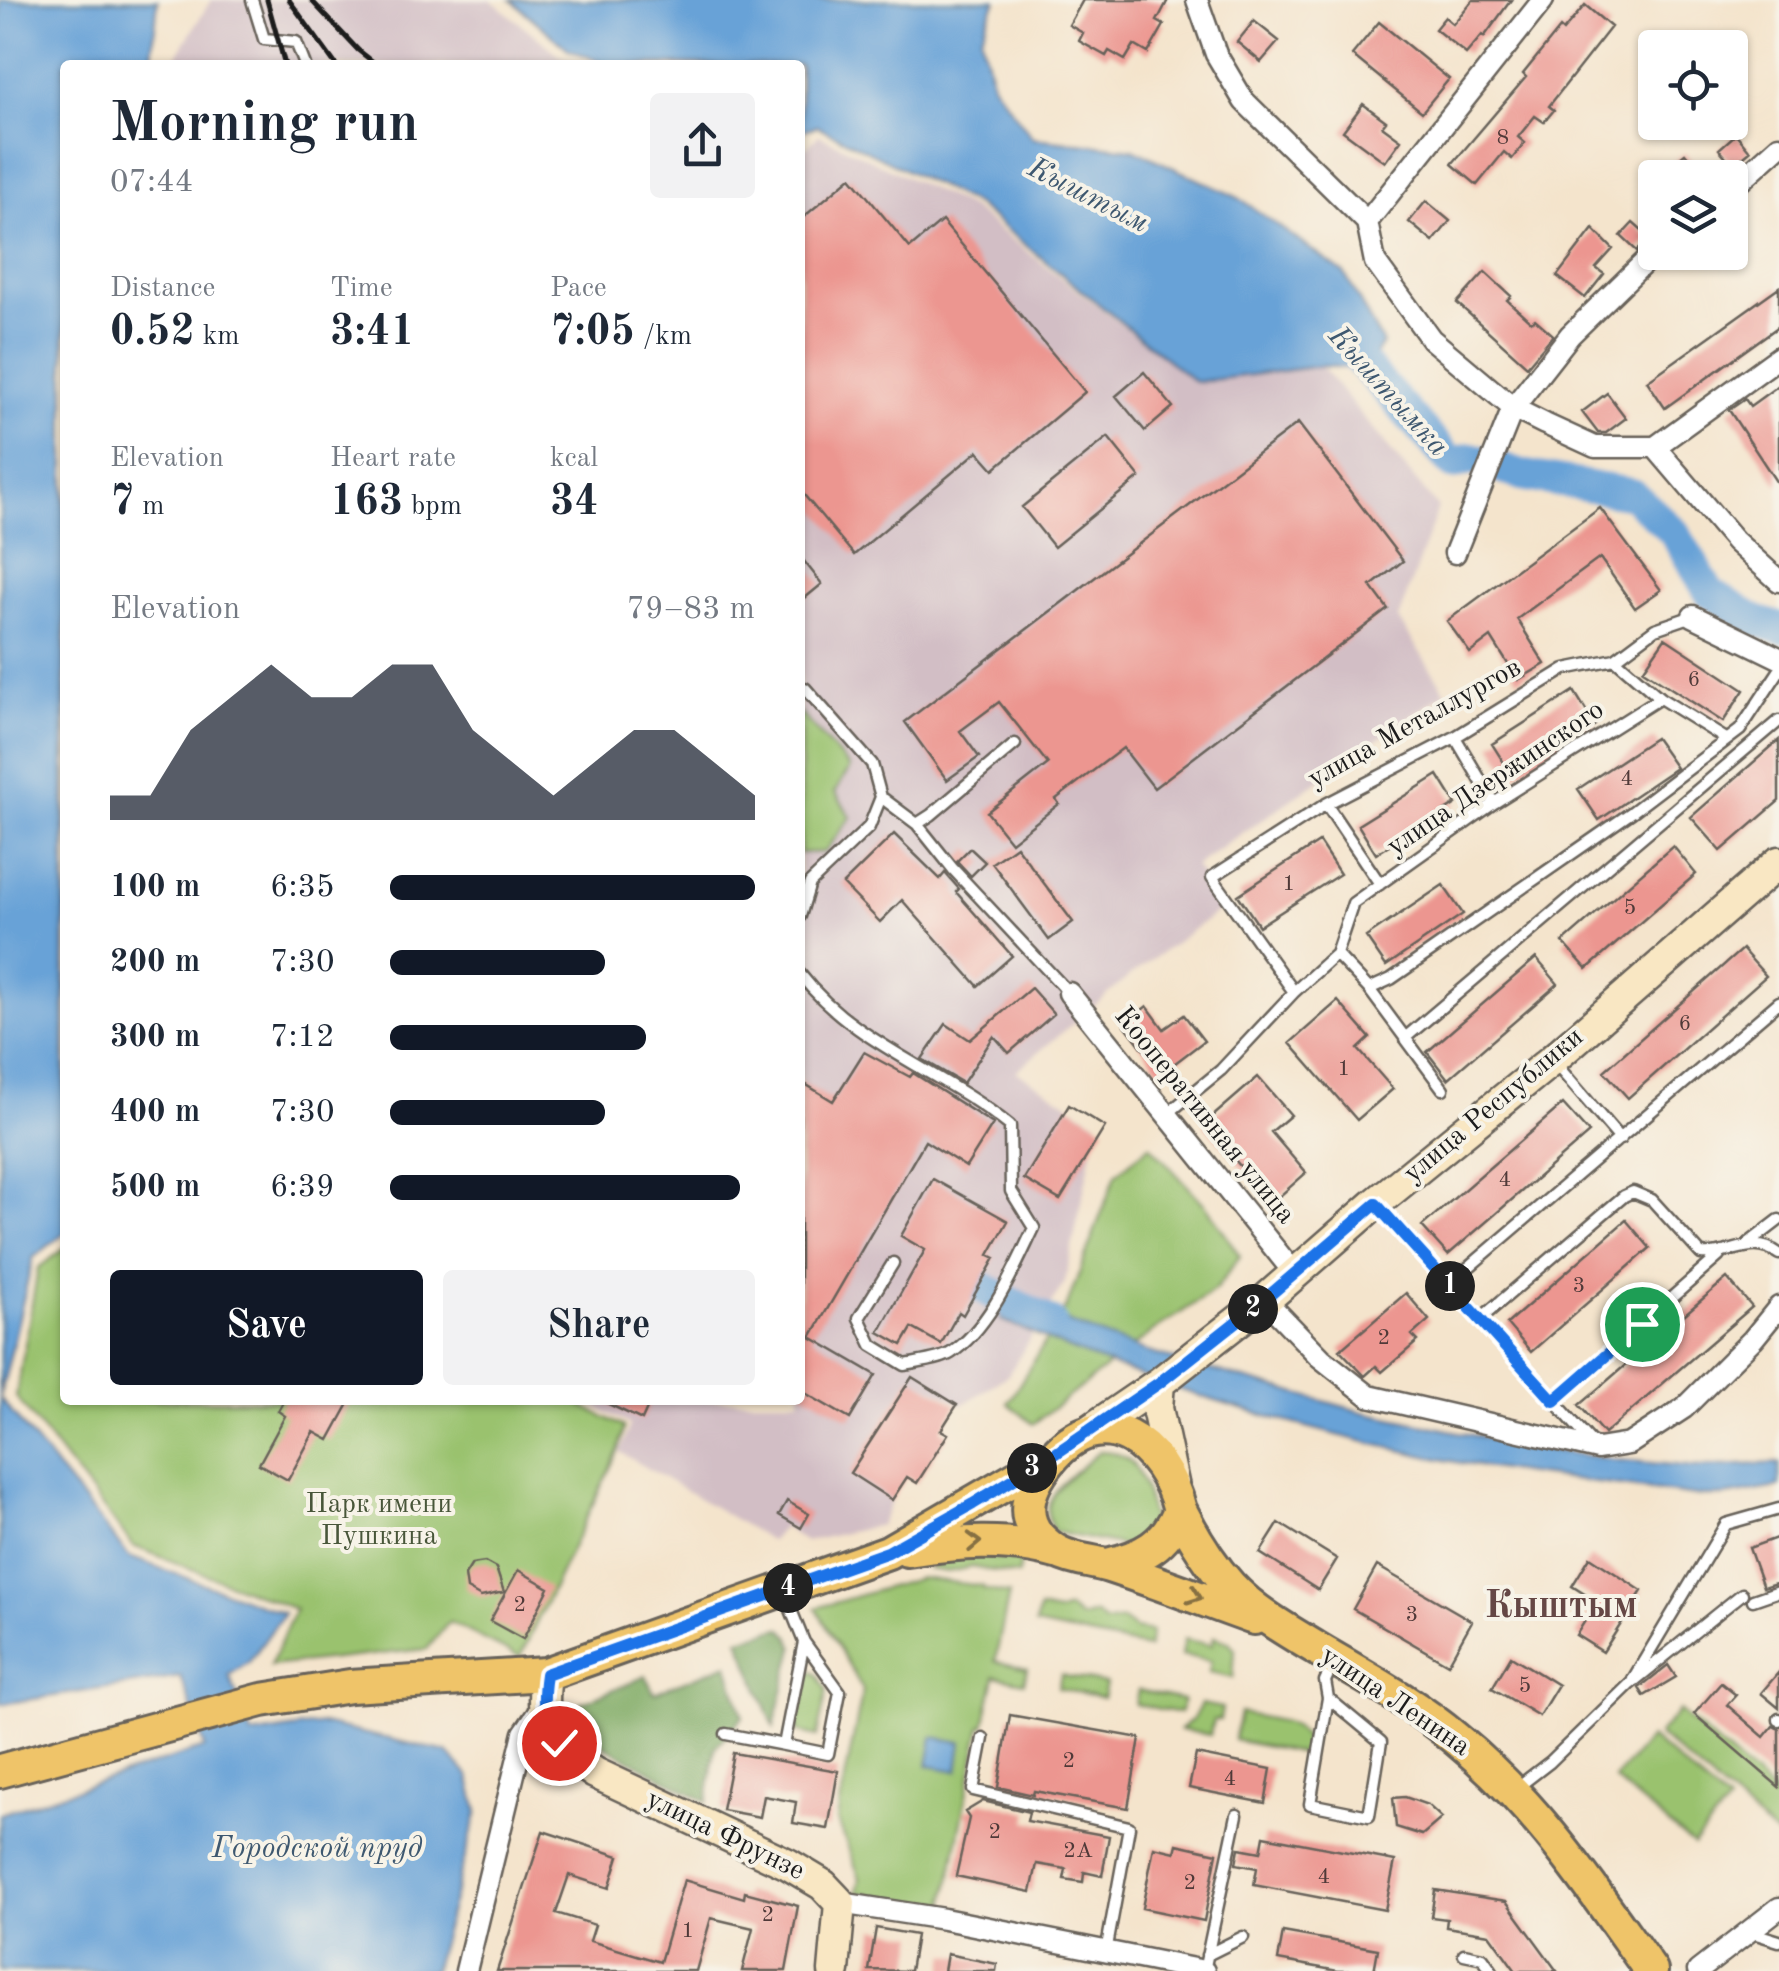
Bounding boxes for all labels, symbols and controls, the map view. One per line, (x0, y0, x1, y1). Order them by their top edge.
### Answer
map controls (1638, 30, 1748, 270)
button: locate (1638, 30, 1748, 140)
button: share (650, 93, 755, 198)
text: Morning run (110, 98, 419, 153)
house number: 8 (1497, 127, 1509, 149)
water label: Кыштым (1022, 153, 1153, 239)
button: layers (1638, 160, 1748, 270)
text: 07:44 (110, 167, 193, 199)
text: Distance (110, 275, 215, 303)
text: Time (330, 275, 393, 303)
text: Pace (550, 275, 607, 303)
text: 0.52 (110, 312, 195, 354)
text: 3:41 (330, 312, 415, 354)
text: 7:05 (550, 312, 635, 354)
water label: Кыштымка (1322, 321, 1454, 463)
text: km (195, 323, 239, 351)
text: /km (635, 323, 692, 351)
text: Elevation (110, 445, 224, 473)
text: Heart rate (330, 445, 456, 473)
text: kcal (550, 445, 598, 473)
text: 7 (110, 482, 134, 524)
text: 163 (330, 482, 403, 524)
text: 34 (550, 482, 599, 524)
text: m (134, 493, 164, 521)
text: bpm (403, 493, 462, 521)
text: Elevation (110, 594, 240, 626)
text: 79–83 m (627, 594, 755, 626)
street label: улица Металлургов (1304, 654, 1526, 794)
house number: 6 (1688, 669, 1700, 691)
street label: улица Дзержинского (1382, 696, 1610, 862)
house number: 4 (1621, 768, 1633, 790)
text: 100 m (110, 872, 200, 904)
text: 6:35 (270, 872, 335, 904)
house number: 1 (1283, 873, 1295, 895)
house number: 5 (1624, 897, 1636, 919)
text: 200 m (110, 947, 200, 979)
text: 7:30 (270, 947, 335, 979)
street label: Кооперативная улица (1108, 1002, 1300, 1230)
house number: 6 (1679, 1013, 1691, 1035)
text: 300 m (110, 1022, 200, 1054)
text: 7:12 (270, 1022, 335, 1054)
street label: улица Республики (1399, 1023, 1589, 1189)
house number: 1 (1338, 1058, 1350, 1080)
text: 400 m (110, 1097, 200, 1129)
text: 7:30 (270, 1097, 335, 1129)
house number: 4 (1499, 1169, 1511, 1191)
text: 500 m (110, 1172, 200, 1204)
text: 6:39 (270, 1172, 335, 1204)
pin: 1 (1425, 1261, 1475, 1311)
button: Save (110, 1270, 423, 1385)
button: Share (443, 1270, 755, 1385)
text: 1 (1442, 1272, 1458, 1300)
house number: 3 (1573, 1275, 1585, 1297)
pin (1600, 1282, 1685, 1367)
pin: 2 (1228, 1284, 1278, 1334)
text: 2 (1245, 1295, 1261, 1323)
icon: arrive (1615, 1297, 1670, 1352)
house number: 2 (1378, 1327, 1390, 1349)
pin: 3 (1007, 1443, 1057, 1493)
text: 3 (1024, 1454, 1040, 1482)
park label: Парк имени Пушкина (306, 1491, 452, 1551)
one-way arrow (966, 1531, 982, 1552)
pin: 4 (763, 1563, 813, 1613)
text: 4 (780, 1574, 796, 1602)
one-way arrow (1185, 1584, 1202, 1605)
district label: Кыштым (1484, 1588, 1638, 1626)
house number: 2 (514, 1594, 526, 1616)
house number: 3 (1406, 1604, 1418, 1626)
street label: улица Ленина (1315, 1642, 1475, 1762)
house number: 5 (1519, 1675, 1531, 1697)
pin (517, 1701, 602, 1786)
icon: check (532, 1716, 587, 1771)
house number: 2 (1063, 1750, 1075, 1772)
house number: 4 (1224, 1768, 1236, 1790)
street label: улица Фрунзе (642, 1786, 808, 1886)
house number: 2 (989, 1821, 1001, 1843)
water label: Городской пруд (211, 1834, 422, 1864)
house number: 2А (1063, 1840, 1093, 1862)
house number: 4 (1318, 1866, 1330, 1888)
house number: 2 (1184, 1872, 1196, 1894)
house number: 2 (762, 1904, 774, 1926)
house number: 1 (682, 1920, 694, 1942)

